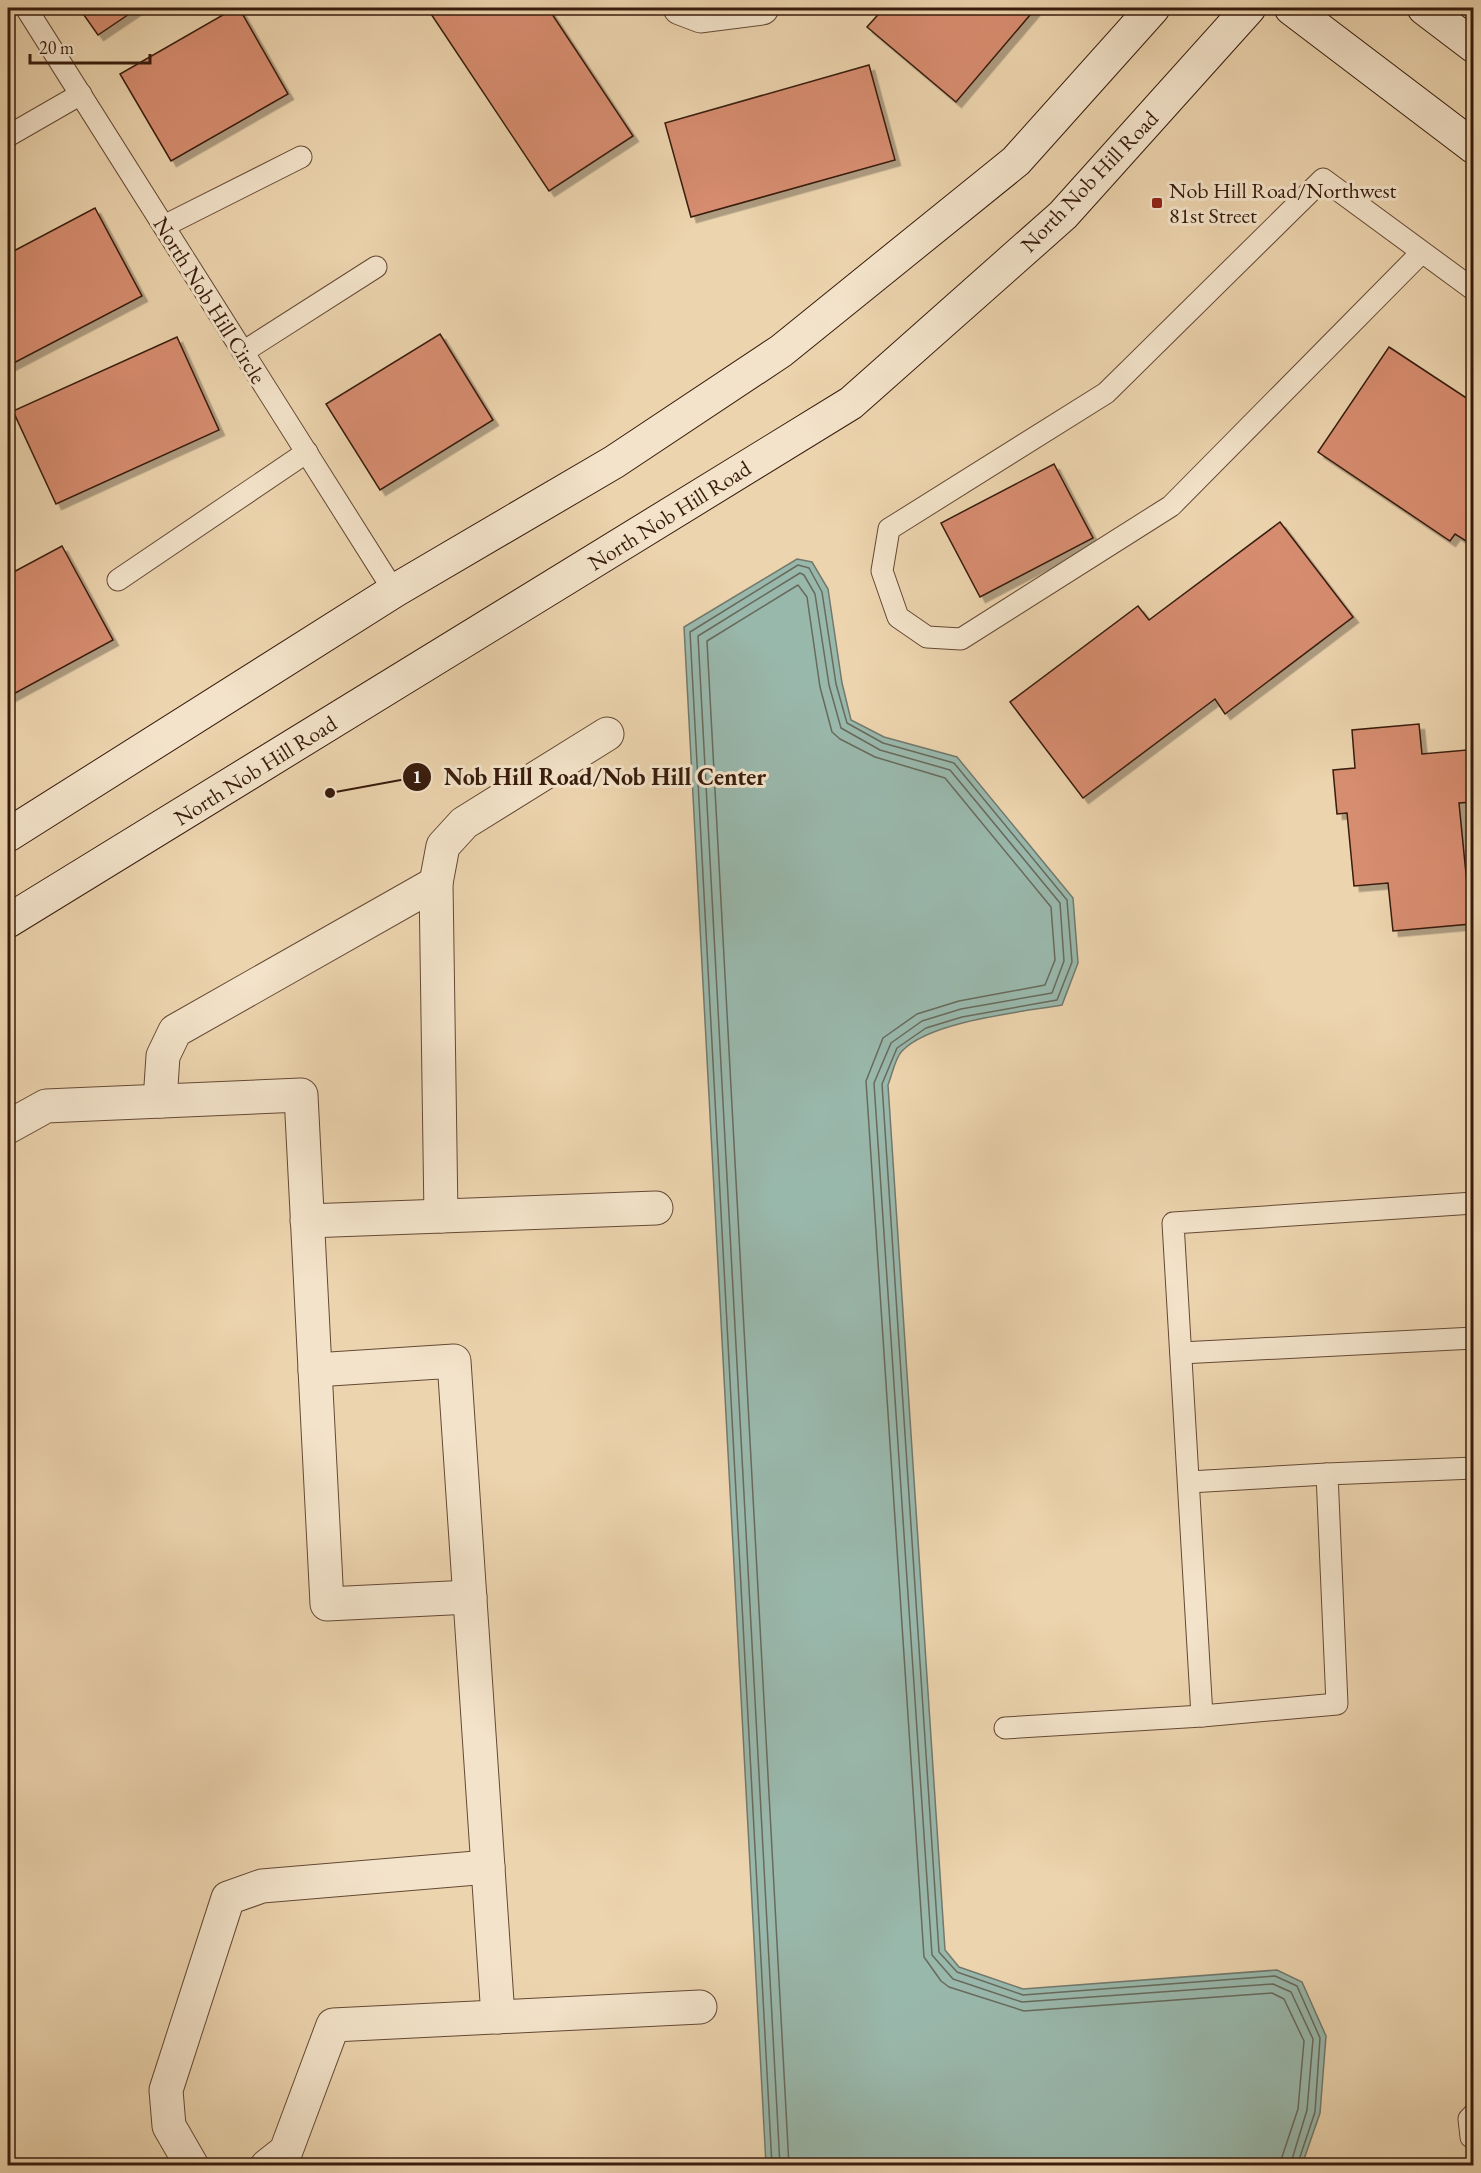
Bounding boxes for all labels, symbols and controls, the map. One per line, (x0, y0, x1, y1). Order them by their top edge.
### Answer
scale bar (30, 27, 150, 65)
text: 20 m (39, 36, 74, 59)
street label: North Nob Hill Road (1014, 104, 1165, 259)
place label: Nob Hill Road/Northwest 81st Street (1169, 176, 1397, 230)
marker: Nob Hill Road/Northwest 81st Street (1150, 196, 1164, 210)
street label: North Nob Hill Circle (146, 211, 273, 390)
street label: North Nob Hill Road (582, 453, 757, 577)
street label: North Nob Hill Road (168, 708, 343, 832)
callout: Nob Hill Road/Nob Hill Center (402, 756, 779, 798)
text: Nob Hill Road/Nob Hill Center (444, 761, 766, 792)
text: 1 (412, 765, 422, 788)

